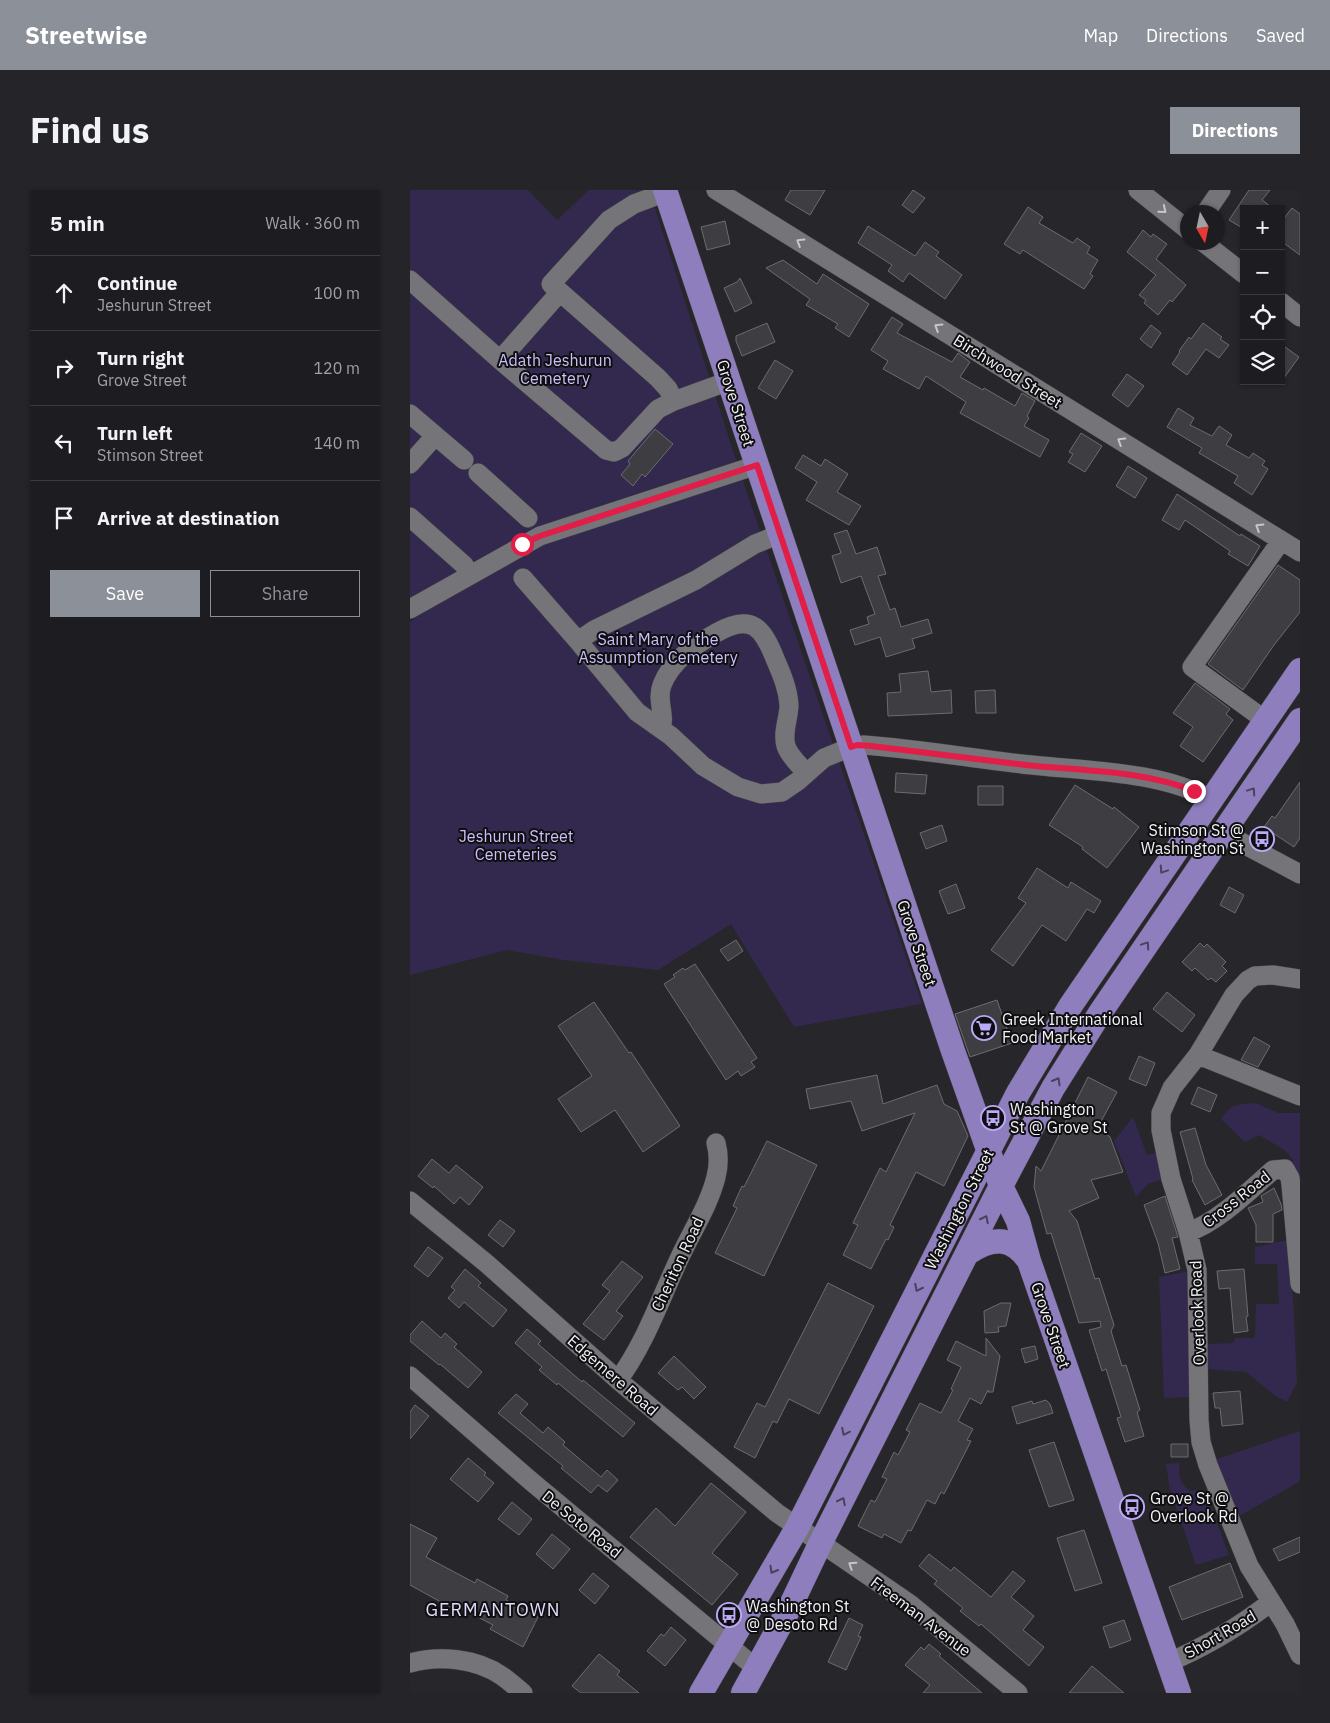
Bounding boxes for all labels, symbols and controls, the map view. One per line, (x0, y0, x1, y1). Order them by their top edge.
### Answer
text: Streetwise (25, 19, 147, 51)
text: Map (1083, 24, 1118, 47)
text: Directions (1146, 24, 1228, 47)
text: Saved (1256, 24, 1305, 47)
text: Find us (30, 107, 149, 153)
button: Directions (1170, 107, 1300, 154)
one-way arrow (1157, 205, 1166, 214)
north arrow (1180, 205, 1225, 250)
map controls (1240, 205, 1285, 385)
button: + (1240, 205, 1285, 250)
text: 5 min (50, 209, 105, 237)
text: Walk · 360 m (265, 213, 360, 233)
one-way arrow (796, 238, 805, 248)
button: − (1240, 250, 1285, 295)
text: Continue (97, 271, 177, 295)
icon: ahead (50, 279, 78, 307)
text: 100 m (313, 283, 360, 303)
text: Jeshurun Street (97, 295, 212, 315)
button: locate (1240, 295, 1285, 340)
one-way arrow (934, 324, 943, 334)
street label: Birchwood Street (950, 330, 1066, 412)
button: layers (1240, 340, 1285, 385)
text: Turn right (97, 346, 184, 370)
park label: Adath Jeshurun Cemetery (498, 350, 612, 388)
icon: right (50, 354, 78, 382)
street label: Grove Street (713, 357, 759, 449)
text: 120 m (313, 358, 360, 378)
text: Grove Street (97, 370, 187, 390)
text: Turn left (97, 421, 173, 445)
icon: left (50, 429, 78, 457)
text: 140 m (313, 433, 360, 453)
one-way arrow (1117, 437, 1126, 447)
text: Stimson Street (97, 445, 203, 465)
icon: arrive (50, 504, 78, 532)
text: Arrive at destination (97, 506, 280, 530)
one-way arrow (1255, 523, 1264, 533)
route start (511, 533, 534, 556)
button: Save (50, 570, 200, 617)
button: Share (210, 570, 360, 617)
park label: Saint Mary of the Assumption Cemetery (578, 629, 738, 667)
route end (1183, 780, 1206, 803)
one-way arrow (1246, 787, 1255, 797)
place label: Stimson St @ Washington St (1141, 820, 1244, 858)
park label: Jeshurun Street Cemeteries (459, 826, 573, 864)
bus stop icon: Stimson St @ Washington St (1249, 826, 1275, 852)
one-way arrow (1160, 864, 1169, 874)
street label: Grove Street (893, 897, 941, 989)
one-way arrow (1140, 941, 1149, 951)
place label: Greek International Food Market (1002, 1009, 1143, 1047)
supermarket icon: Greek International Food Market (971, 1015, 997, 1041)
one-way arrow (1051, 1078, 1061, 1087)
place label: Washington St @ Grove St (1010, 1099, 1108, 1137)
bus stop icon: Washington St @ Grove St (980, 1105, 1006, 1131)
street label: Washington Street (920, 1146, 998, 1272)
street label: Cross Road (1198, 1166, 1274, 1232)
street label: Cheriton Road (646, 1214, 708, 1314)
one-way arrow (978, 1216, 988, 1225)
street label: Overlook Road (1185, 1260, 1209, 1366)
street label: Grove Street (1027, 1279, 1075, 1371)
one-way arrow (914, 1282, 924, 1291)
street label: Edgemere Road (564, 1330, 662, 1420)
one-way arrow (841, 1427, 851, 1436)
street label: De Soto Road (538, 1486, 626, 1562)
place label: Grove St @ Overlook Rd (1150, 1488, 1238, 1526)
bus stop icon: Grove St @ Overlook Rd (1119, 1494, 1145, 1520)
one-way arrow (836, 1497, 846, 1506)
one-way arrow (848, 1562, 858, 1571)
one-way arrow (769, 1565, 779, 1574)
street label: Freeman Avenue (867, 1572, 975, 1660)
place label: Washington St @ Desoto Rd (746, 1596, 849, 1634)
district label: GERMANTOWN (426, 1598, 560, 1621)
bus stop icon: Washington St @ Desoto Rd (716, 1602, 742, 1628)
street label: Short Road (1181, 1605, 1259, 1663)

